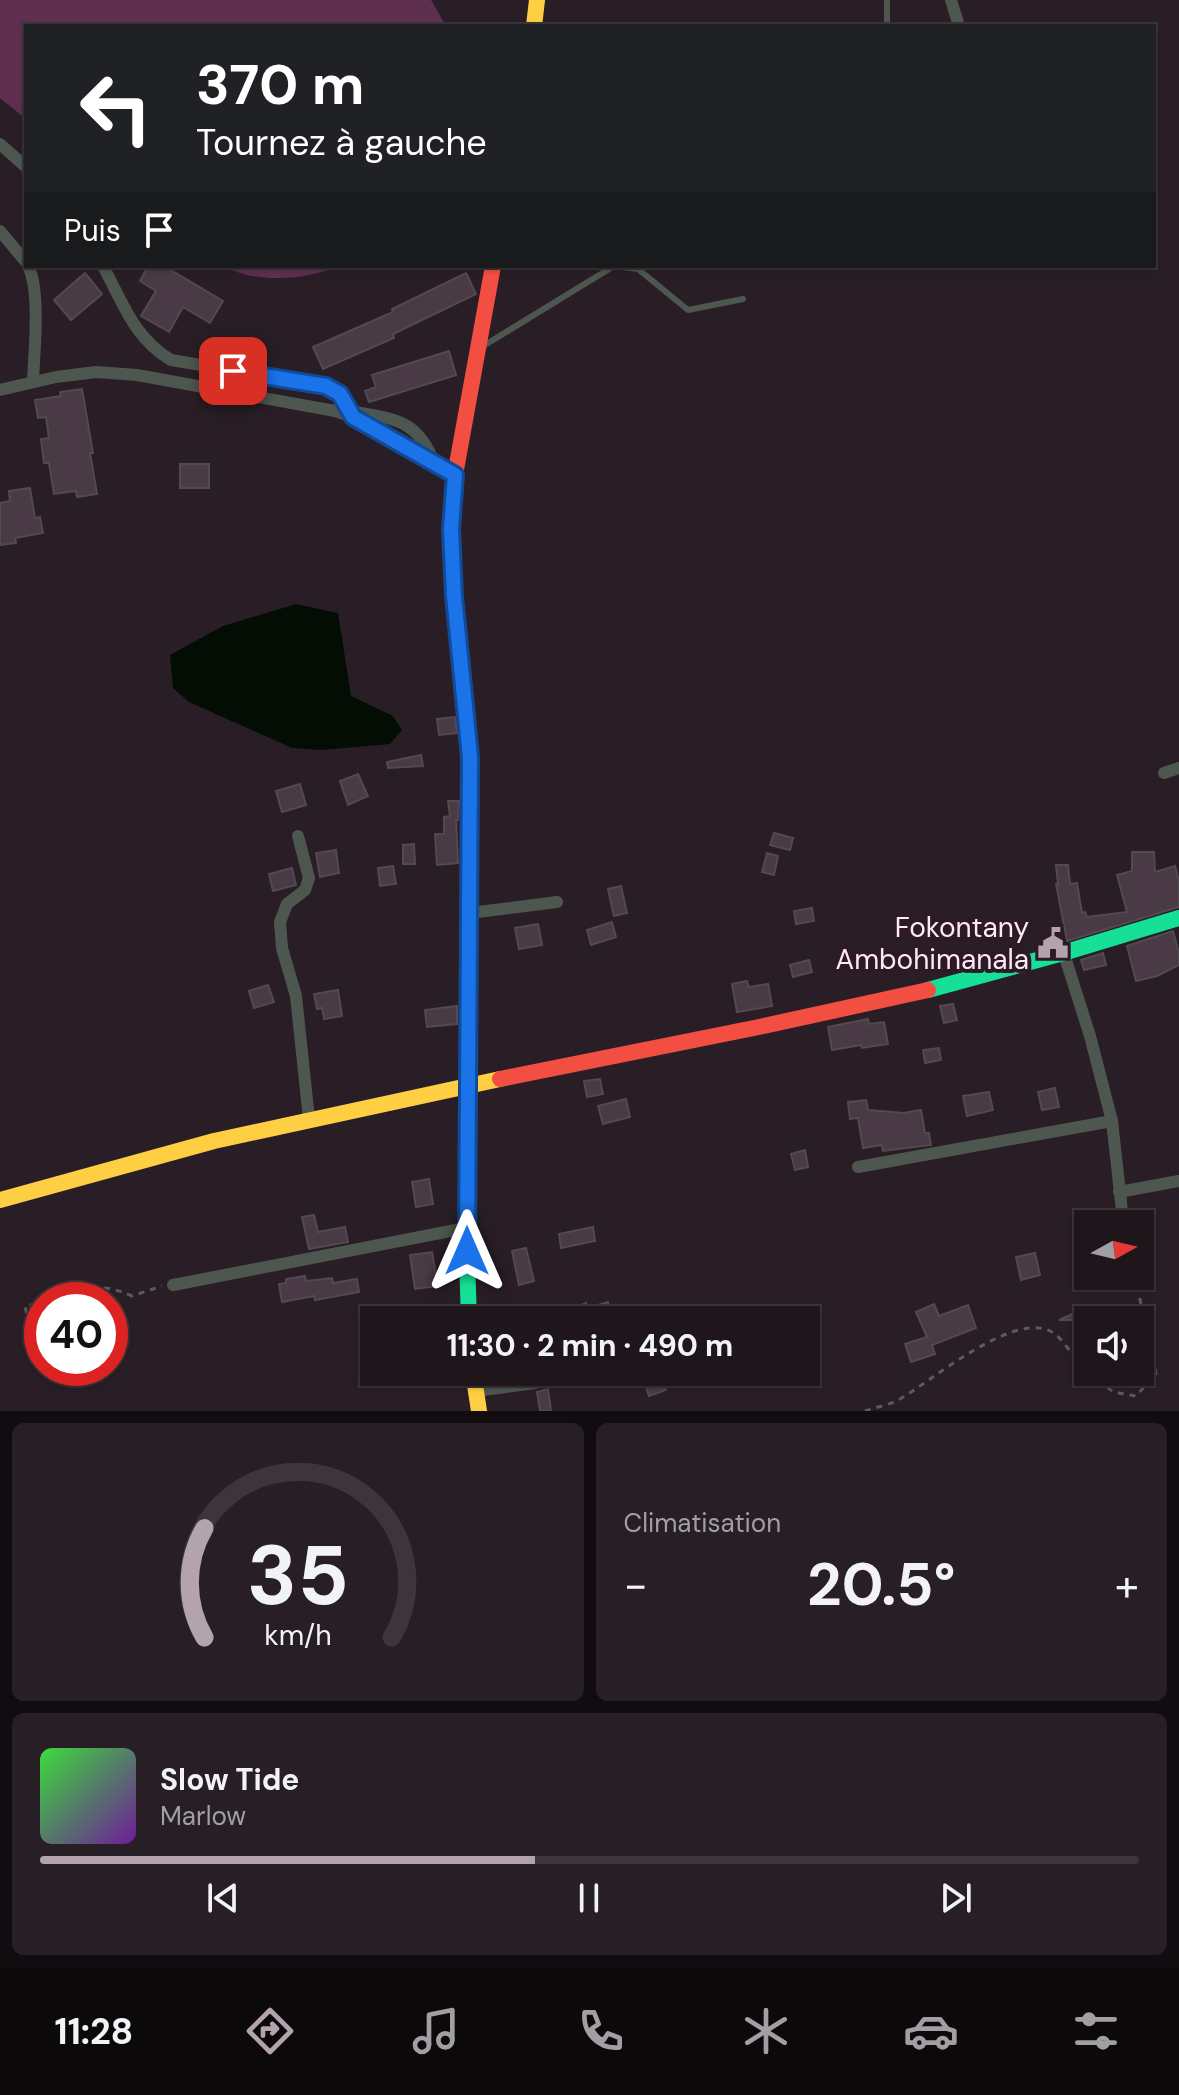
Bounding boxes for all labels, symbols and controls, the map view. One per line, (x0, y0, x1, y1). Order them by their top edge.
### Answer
text: 370 m (196, 48, 364, 121)
icon: left (64, 56, 168, 160)
text: Tournez à gauche (196, 119, 487, 166)
icon: arrive (137, 208, 181, 252)
text: Puis (64, 211, 121, 250)
pin (199, 337, 267, 405)
icon: arrive (211, 349, 255, 393)
place label: Fokontany Ambohimanala (836, 909, 1029, 978)
public building icon: Fokontany Ambohimanala (1036, 926, 1070, 960)
position arrow (425, 1209, 509, 1293)
north arrow (1074, 1210, 1154, 1290)
map controls (1074, 1210, 1154, 1386)
speed limit sign: 40 (24, 1282, 128, 1386)
button: sound (1074, 1306, 1154, 1386)
text: 11:30 · 2 min · 490 m (447, 1326, 733, 1365)
text: Climatisation (624, 1506, 781, 1540)
text: 35 (247, 1521, 349, 1630)
text: 20.5° (807, 1545, 955, 1624)
text: − (624, 1556, 648, 1614)
text: + (1115, 1556, 1139, 1614)
text: km/h (264, 1617, 332, 1654)
text: Slow Tide (160, 1760, 299, 1799)
text: Marlow (160, 1799, 246, 1833)
icon: previous (201, 1876, 245, 1920)
icon: pause (567, 1876, 611, 1920)
icon: next (934, 1876, 978, 1920)
icon: directions (242, 2003, 298, 2059)
icon: music (408, 2003, 464, 2059)
icon: phone (573, 2003, 629, 2059)
icon: climate (738, 2003, 794, 2059)
icon: car (903, 2003, 959, 2059)
icon: filters (1068, 2003, 1124, 2059)
text: 11:28 (55, 2008, 133, 2055)

